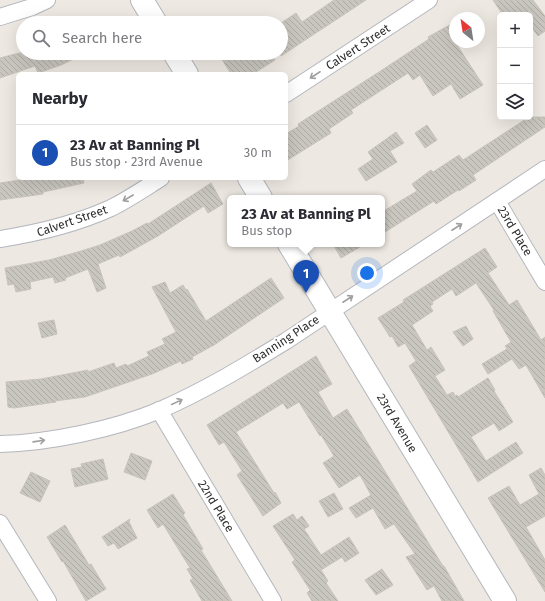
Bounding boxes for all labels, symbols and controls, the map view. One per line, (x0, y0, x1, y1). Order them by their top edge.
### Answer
north arrow (449, 12, 485, 48)
map controls (497, 12, 533, 120)
button: + (497, 12, 533, 48)
search box (16, 16, 288, 60)
street label: Calvert Street (323, 21, 393, 73)
icon: search (30, 27, 52, 49)
text: Search here (62, 29, 142, 47)
button: − (497, 48, 533, 84)
one-way arrow (309, 71, 320, 79)
button: layers (497, 84, 533, 120)
text: Nearby (32, 88, 87, 109)
text: 23 Av at Banning Pl (70, 136, 200, 154)
text: 1 (42, 145, 48, 160)
text: 30 m (244, 145, 272, 160)
text: Bus stop · 23rd Avenue (70, 154, 203, 169)
one-way arrow (122, 195, 134, 203)
popup (227, 195, 385, 247)
street label: Calvert Street (35, 202, 110, 240)
street label: 23rd Place (495, 204, 535, 258)
text: 23 Av at Banning Pl (241, 205, 371, 223)
text: Bus stop (241, 223, 292, 238)
one-way arrow (451, 223, 462, 232)
pin: 1 (293, 260, 319, 293)
your location (357, 263, 377, 283)
one-way arrow (342, 295, 353, 303)
street label: Banning Place (250, 312, 322, 366)
street label: 23rd Avenue (374, 391, 420, 455)
one-way arrow (171, 398, 183, 405)
one-way arrow (32, 437, 45, 445)
street label: 22nd Place (195, 477, 237, 535)

